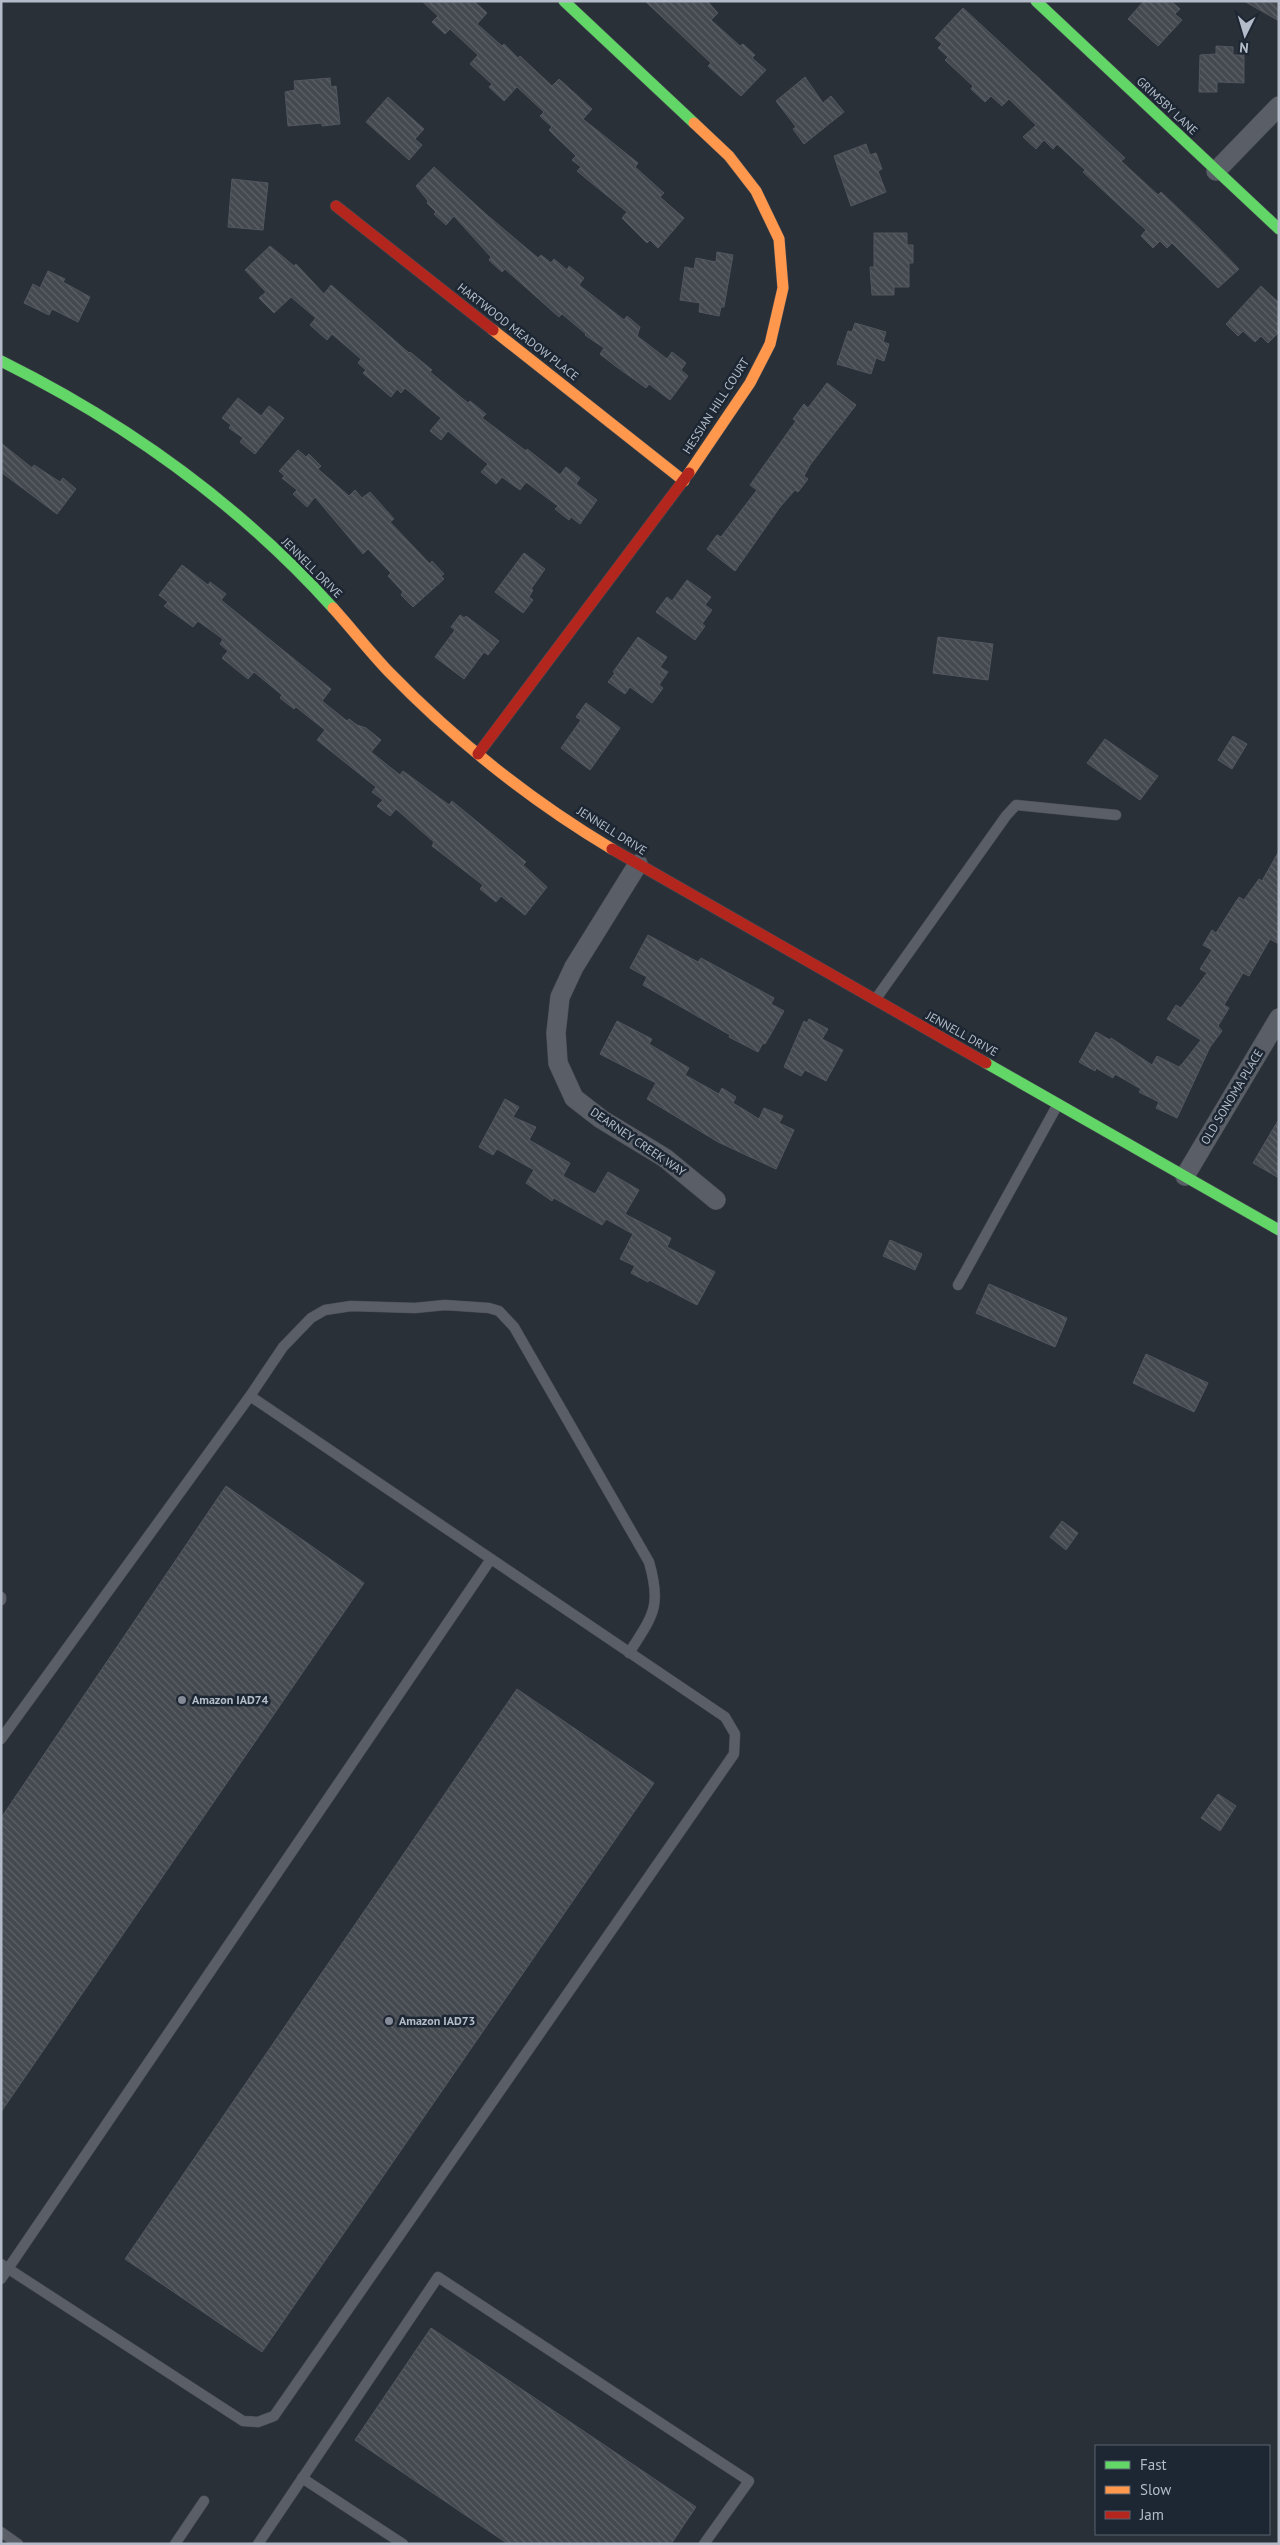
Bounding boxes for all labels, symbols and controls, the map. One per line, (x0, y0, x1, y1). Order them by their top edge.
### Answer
north arrow (1220, 10, 1270, 60)
text: N (1238, 39, 1249, 57)
street label: GRIMSBY LANE (1134, 73, 1201, 138)
street label: HARTWOOD MEADOW PLACE (455, 280, 582, 384)
street label: HESSIAN HILL COURT (679, 355, 752, 457)
street label: JENNELL DRIVE (278, 534, 346, 601)
street label: JENNELL DRIVE (574, 803, 650, 858)
street label: JENNELL DRIVE (923, 1007, 1001, 1059)
street label: OLD SONOMA PLACE (1197, 1046, 1266, 1147)
street label: DEARNEY CREEK WAY (588, 1104, 689, 1179)
place label: Amazon IAD74 (192, 1692, 269, 1707)
marker: Amazon IAD74 (176, 1694, 188, 1706)
place label: Amazon IAD73 (399, 2013, 475, 2028)
marker: Amazon IAD73 (383, 2015, 395, 2027)
legend (1095, 2445, 1270, 2535)
text: Fast (1140, 2455, 1167, 2474)
text: Slow (1140, 2480, 1171, 2499)
text: Jam (1139, 2505, 1164, 2524)

